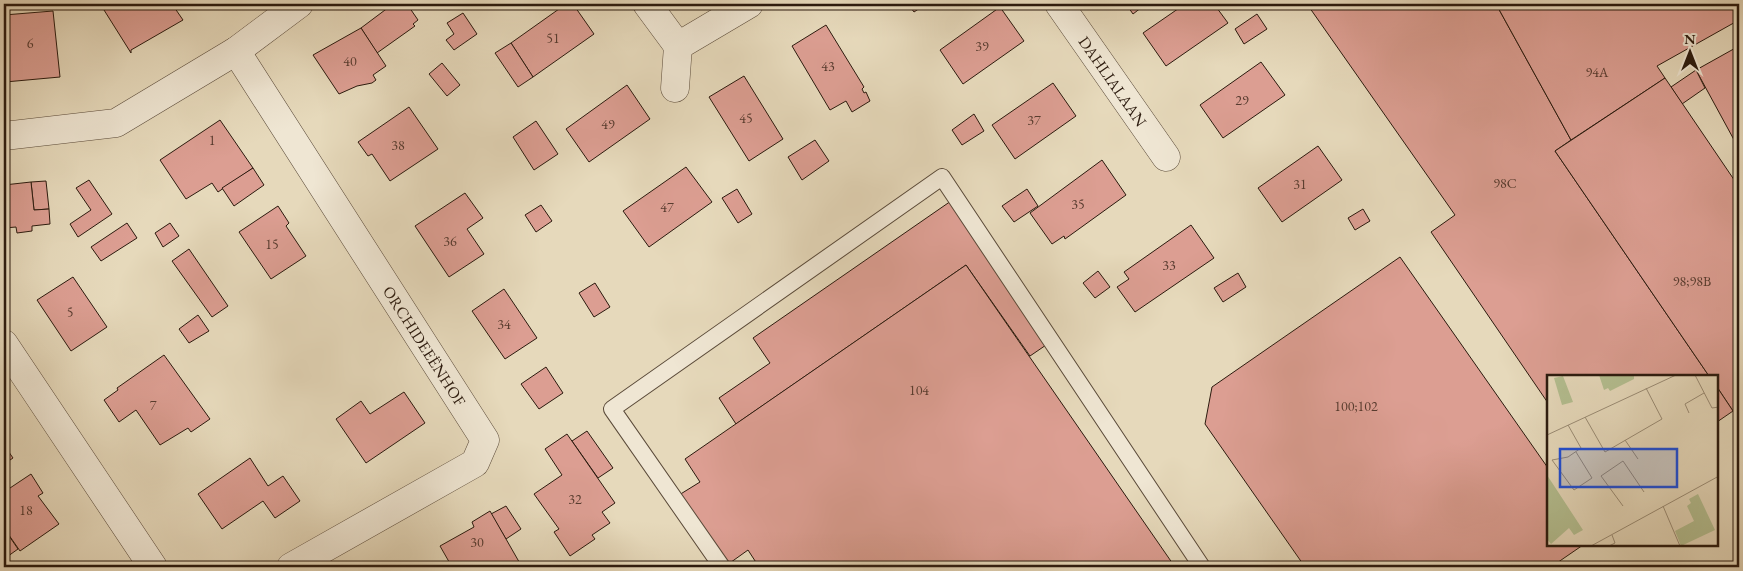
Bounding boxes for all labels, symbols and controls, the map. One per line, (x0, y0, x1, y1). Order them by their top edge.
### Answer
north arrow (1666, 28, 1716, 78)
house number: 51 (546, 29, 560, 47)
text: N (1684, 30, 1696, 48)
street label: DAHLIALAAN (1074, 32, 1152, 131)
house number: 6 (27, 34, 34, 52)
house number: 39 (975, 37, 989, 55)
house number: 40 (343, 52, 357, 70)
house number: 43 (821, 57, 835, 75)
house number: 94A (1585, 63, 1609, 81)
house number: 29 (1235, 91, 1249, 109)
house number: 45 (739, 109, 753, 127)
house number: 37 (1027, 111, 1041, 129)
house number: 49 (601, 115, 615, 133)
house number: 1 (209, 131, 215, 149)
house number: 38 (391, 136, 405, 154)
house number: 98C (1493, 174, 1517, 192)
house number: 31 (1293, 175, 1307, 193)
house number: 35 (1071, 195, 1085, 213)
house number: 47 (660, 198, 674, 216)
house number: 36 (443, 232, 457, 250)
house number: 15 (265, 235, 279, 253)
house number: 33 (1162, 256, 1176, 274)
house number: 98;98B (1673, 272, 1711, 290)
street label: ORCHIDEEËNHOF (378, 282, 470, 410)
house number: 5 (67, 303, 73, 321)
house number: 34 (497, 315, 511, 333)
inset map (1547, 375, 1718, 546)
house number: 104 (909, 381, 929, 399)
house number: 7 (150, 396, 157, 414)
house number: 100;102 (1334, 397, 1378, 415)
house number: 32 (568, 490, 582, 508)
house number: 18 (19, 501, 33, 519)
house number: 30 (470, 533, 484, 551)

